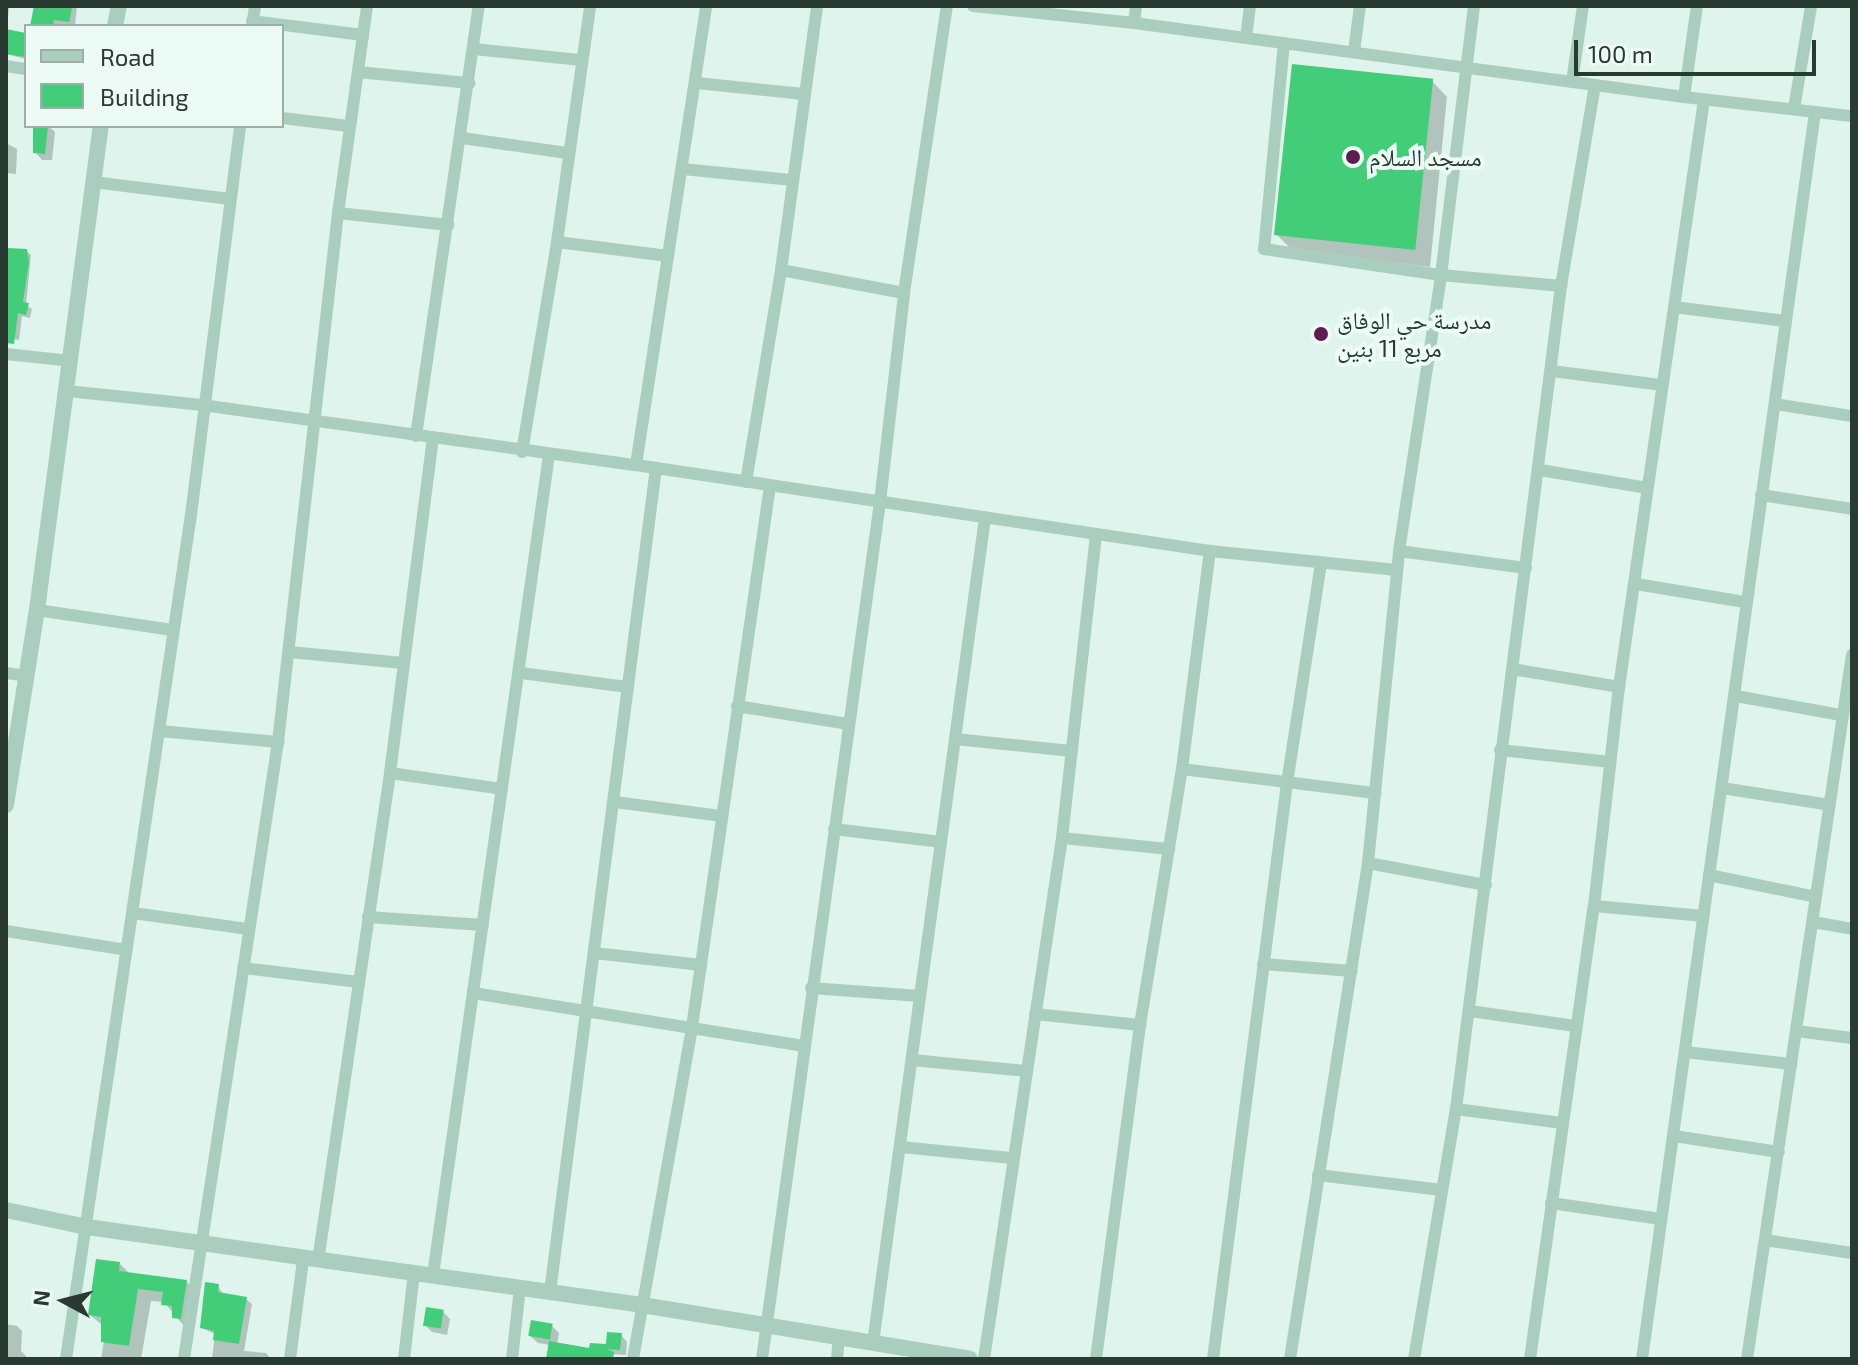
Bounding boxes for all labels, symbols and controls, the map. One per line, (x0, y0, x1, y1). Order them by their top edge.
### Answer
legend (24, 24, 284, 128)
scale bar (1578, 24, 1820, 74)
text: 100 m (1588, 39, 1653, 68)
text: Road (100, 42, 155, 71)
text: Building (100, 82, 189, 111)
place label: مسجد السلام (1369, 143, 1482, 171)
marker: مسجد السلام (1344, 148, 1362, 166)
place label: مدرسة حي الوفاق مربع 11 بنين (1337, 306, 1491, 362)
marker: مدرسة حي الوفاق مربع 11 بنين (1312, 325, 1330, 343)
north arrow (24, 1261, 104, 1341)
text: N (26, 1289, 54, 1308)

